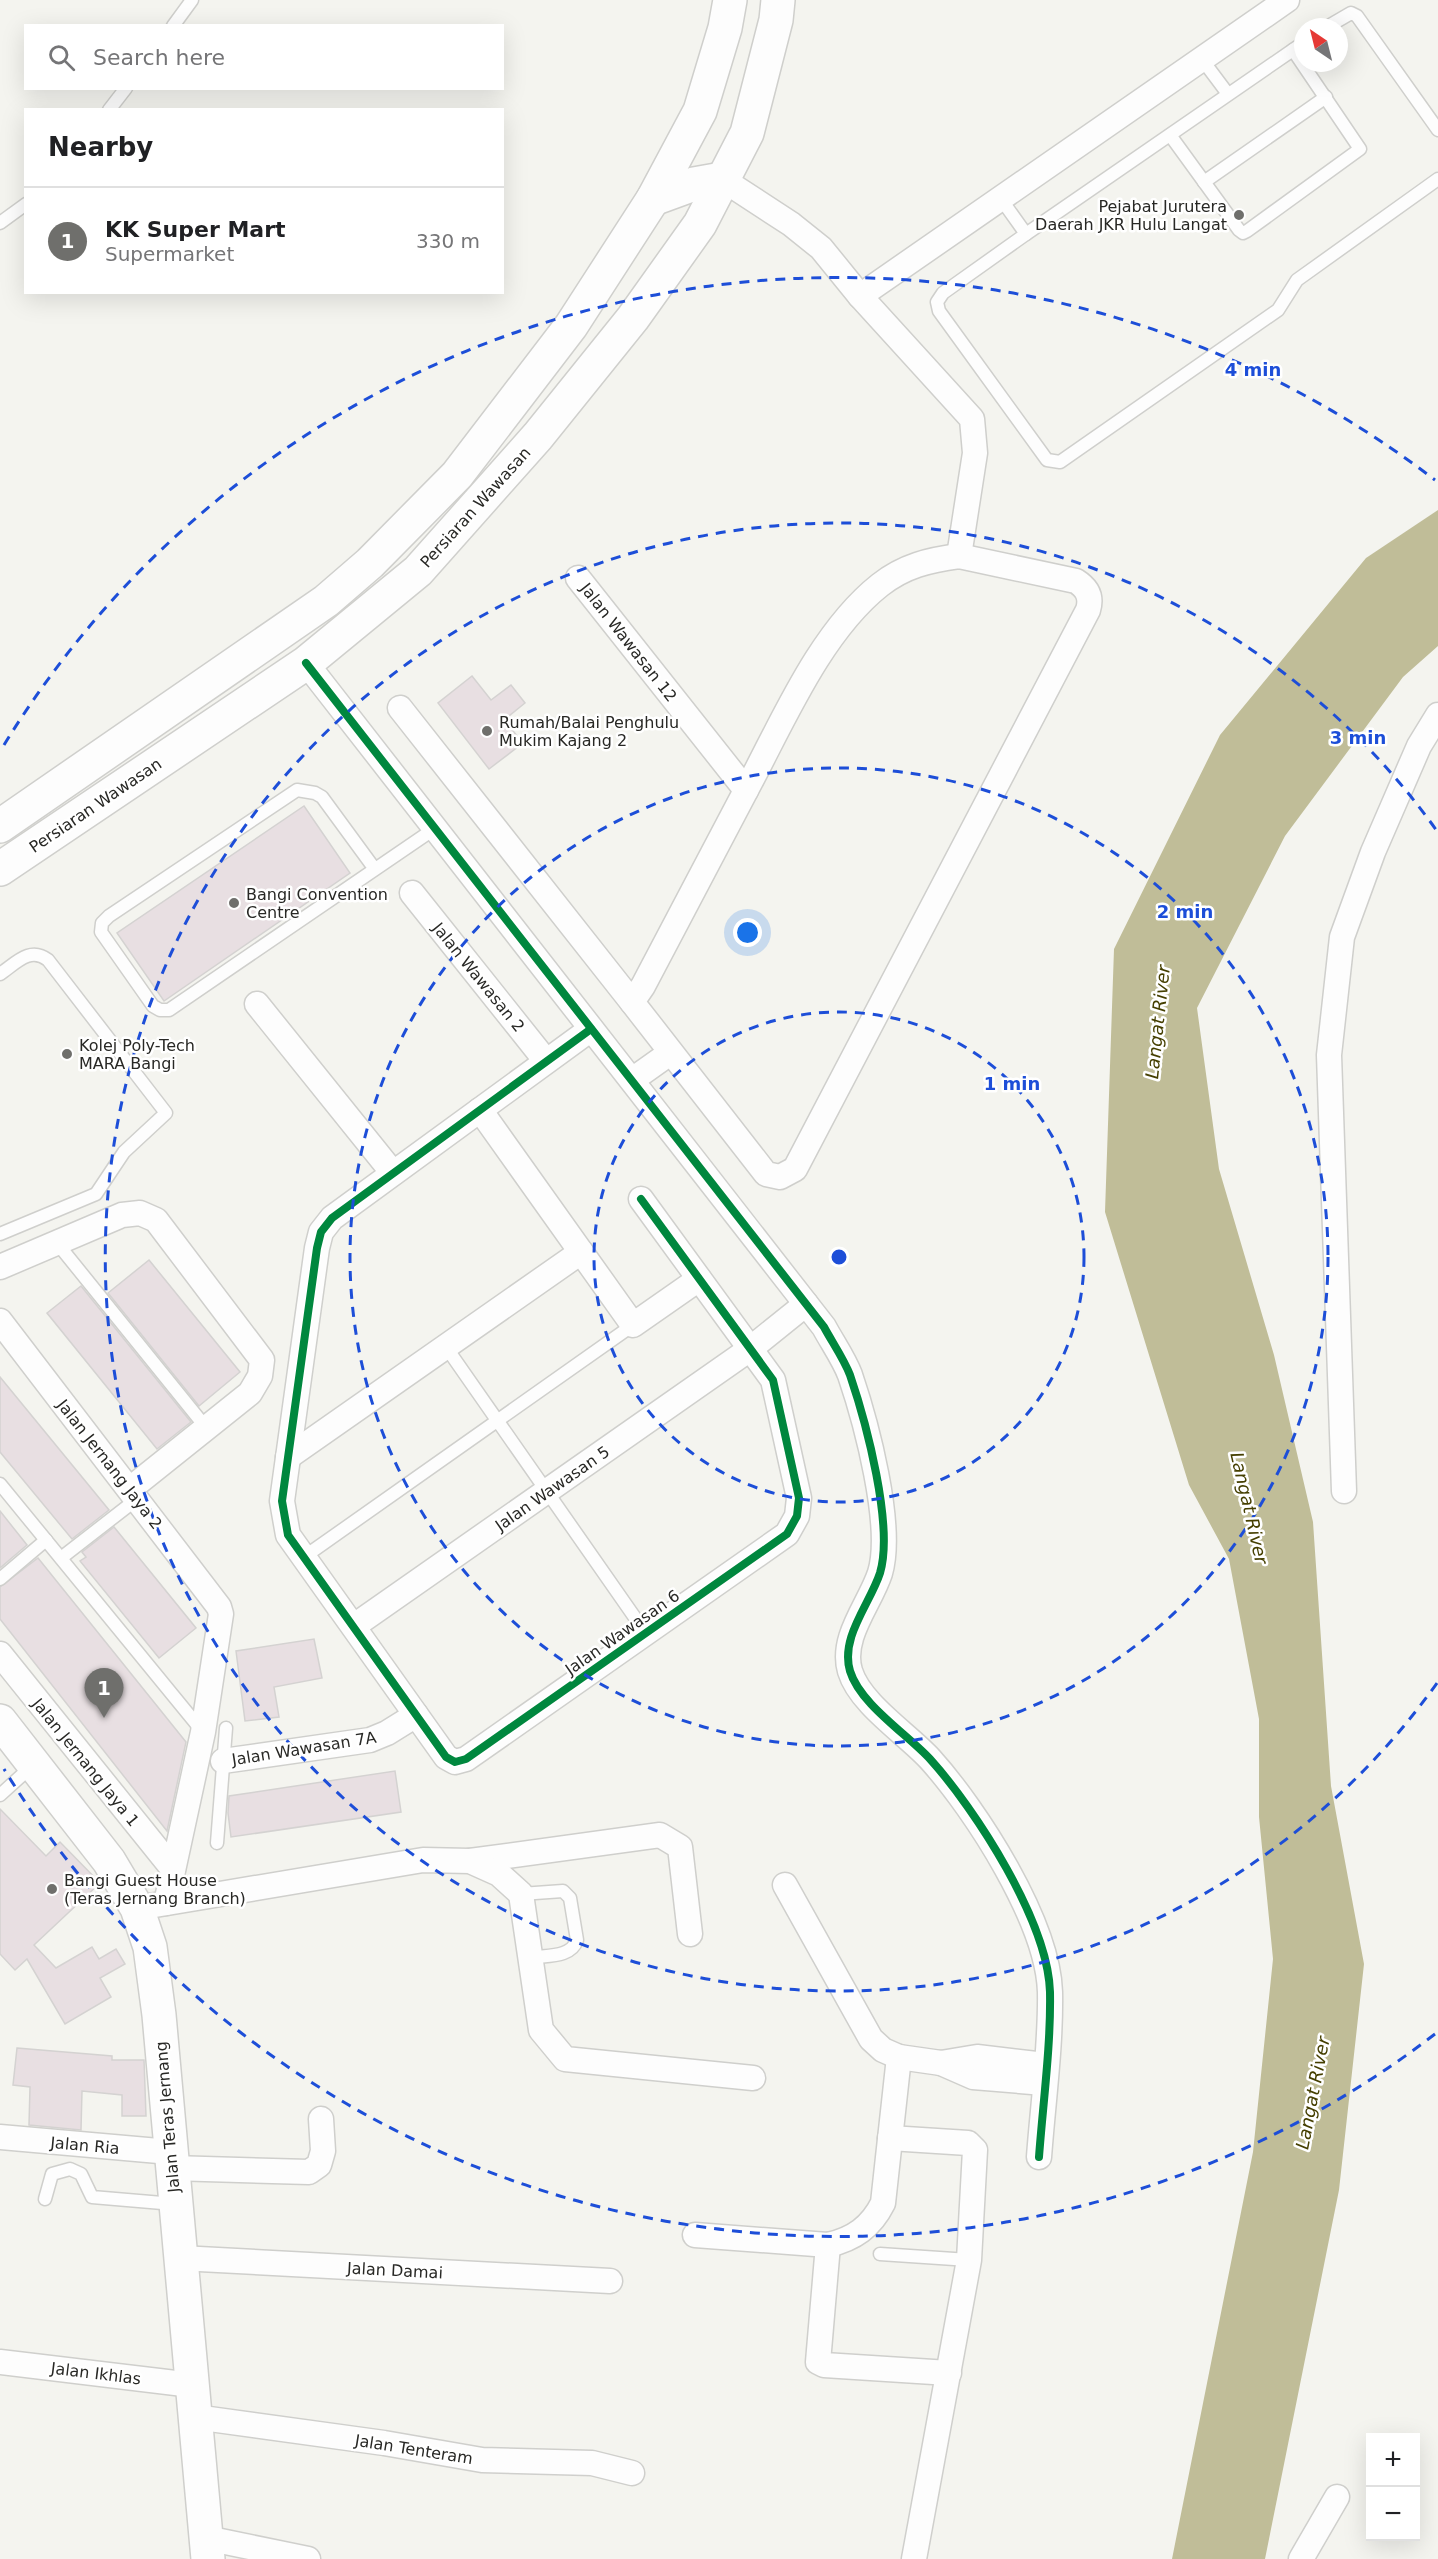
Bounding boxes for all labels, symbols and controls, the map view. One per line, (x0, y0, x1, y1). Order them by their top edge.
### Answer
north arrow (1294, 18, 1348, 72)
search box (24, 24, 504, 90)
icon: search (45, 41, 78, 74)
text: Search here (93, 45, 225, 70)
text: Nearby (48, 132, 153, 162)
place label: Pejabat Jurutera Daerah JKR Hulu Langat (1035, 197, 1227, 234)
marker: Pejabat Jurutera Daerah JKR Hulu Langat (1232, 208, 1246, 222)
text: KK Super Mart (105, 217, 286, 242)
text: 1 (61, 229, 74, 253)
text: 330 m (416, 229, 480, 253)
text: Supermarket (105, 242, 234, 266)
text: 4 min (1225, 359, 1281, 380)
street label: Persiaran Wawasan (416, 443, 534, 571)
street label: Jalan Wawasan 12 (576, 578, 681, 705)
place label: Rumah/Balai Penghulu Mukim Kajang 2 (499, 713, 679, 750)
marker: Rumah/Balai Penghulu Mukim Kajang 2 (480, 724, 494, 738)
text: 3 min (1330, 727, 1386, 748)
street label: Persiaran Wawasan (26, 754, 165, 857)
place label: Bangi Convention Centre (246, 885, 388, 922)
marker: Bangi Convention Centre (227, 896, 241, 910)
text: 2 min (1157, 901, 1213, 922)
street label: Jalan Wawasan 2 (428, 918, 528, 1036)
your location (733, 918, 762, 947)
water label: Langat River (1141, 962, 1174, 1080)
place label: Kolej Poly-Tech MARA Bangi (79, 1036, 195, 1073)
marker: Kolej Poly-Tech MARA Bangi (60, 1047, 74, 1061)
text: 1 min (984, 1073, 1040, 1094)
centre of rings (829, 1247, 849, 1267)
street label: Jalan Jernang Jaya 2 (52, 1395, 166, 1533)
street label: Jalan Wawasan 5 (491, 1442, 613, 1535)
water label: Langat River (1226, 1450, 1273, 1568)
street label: Jalan Wawasan 6 (561, 1586, 683, 1679)
pin: 1 (84, 1668, 124, 1718)
street label: Jalan Jernang Jaya 1 (27, 1694, 143, 1830)
street label: Jalan Wawasan 7A (230, 1728, 378, 1769)
place label: Bangi Guest House (Teras Jernang Branch) (64, 1871, 246, 1908)
marker: Bangi Guest House (Teras Jernang Branch) (45, 1882, 59, 1896)
water label: Langat River (1291, 2033, 1334, 2151)
street label: Jalan Teras Jernang (151, 2041, 184, 2194)
street label: Jalan Ria (49, 2133, 120, 2158)
street label: Jalan Damai (346, 2258, 443, 2282)
street label: Jalan Ikhlas (49, 2358, 142, 2388)
street label: Jalan Tenteram (353, 2431, 474, 2468)
map controls (1366, 2433, 1420, 2541)
button: + (1366, 2433, 1420, 2487)
button: − (1366, 2487, 1420, 2541)

